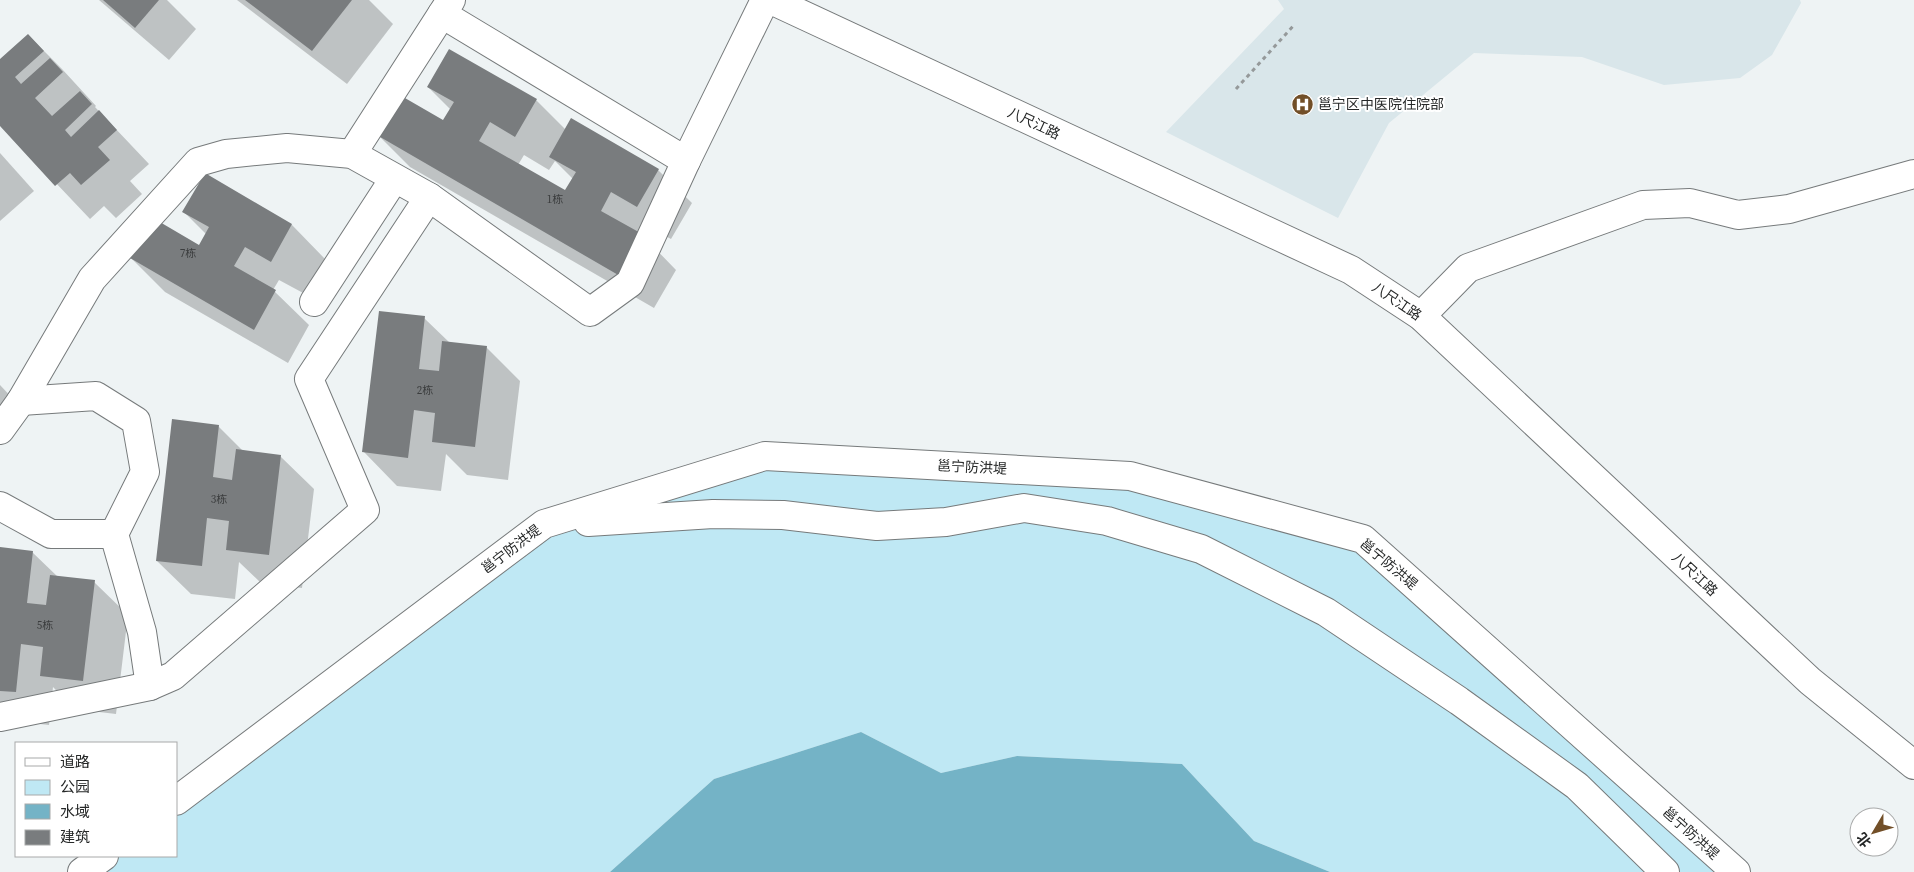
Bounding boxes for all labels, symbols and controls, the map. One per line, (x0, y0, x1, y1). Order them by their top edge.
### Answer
hospital icon: 邕宁区中医院住院部 (1290, 92, 1314, 116)
place label: 邕宁区中医院住院部 (1318, 94, 1444, 114)
street label: 八尺江路 (1004, 102, 1064, 144)
house number: 1栋 (547, 192, 563, 207)
house number: 7栋 (180, 246, 196, 261)
street label: 八尺江路 (1368, 277, 1426, 325)
house number: 2栋 (417, 383, 433, 398)
street label: 邕宁防洪堤 (937, 455, 1007, 479)
house number: 3栋 (211, 492, 227, 507)
street label: 邕宁防洪堤 (477, 520, 545, 578)
street label: 邕宁防洪堤 (1356, 534, 1422, 594)
street label: 八尺江路 (1668, 548, 1722, 600)
house number: 5栋 (37, 618, 53, 633)
legend (15, 742, 178, 857)
text: 道路 (60, 751, 90, 772)
text: 公园 (60, 776, 90, 797)
text: 水域 (60, 801, 90, 822)
street label: 邕宁防洪堤 (1658, 802, 1724, 864)
north arrow (1849, 807, 1899, 857)
text: 建筑 (60, 826, 90, 847)
text: 北 (1852, 828, 1876, 852)

